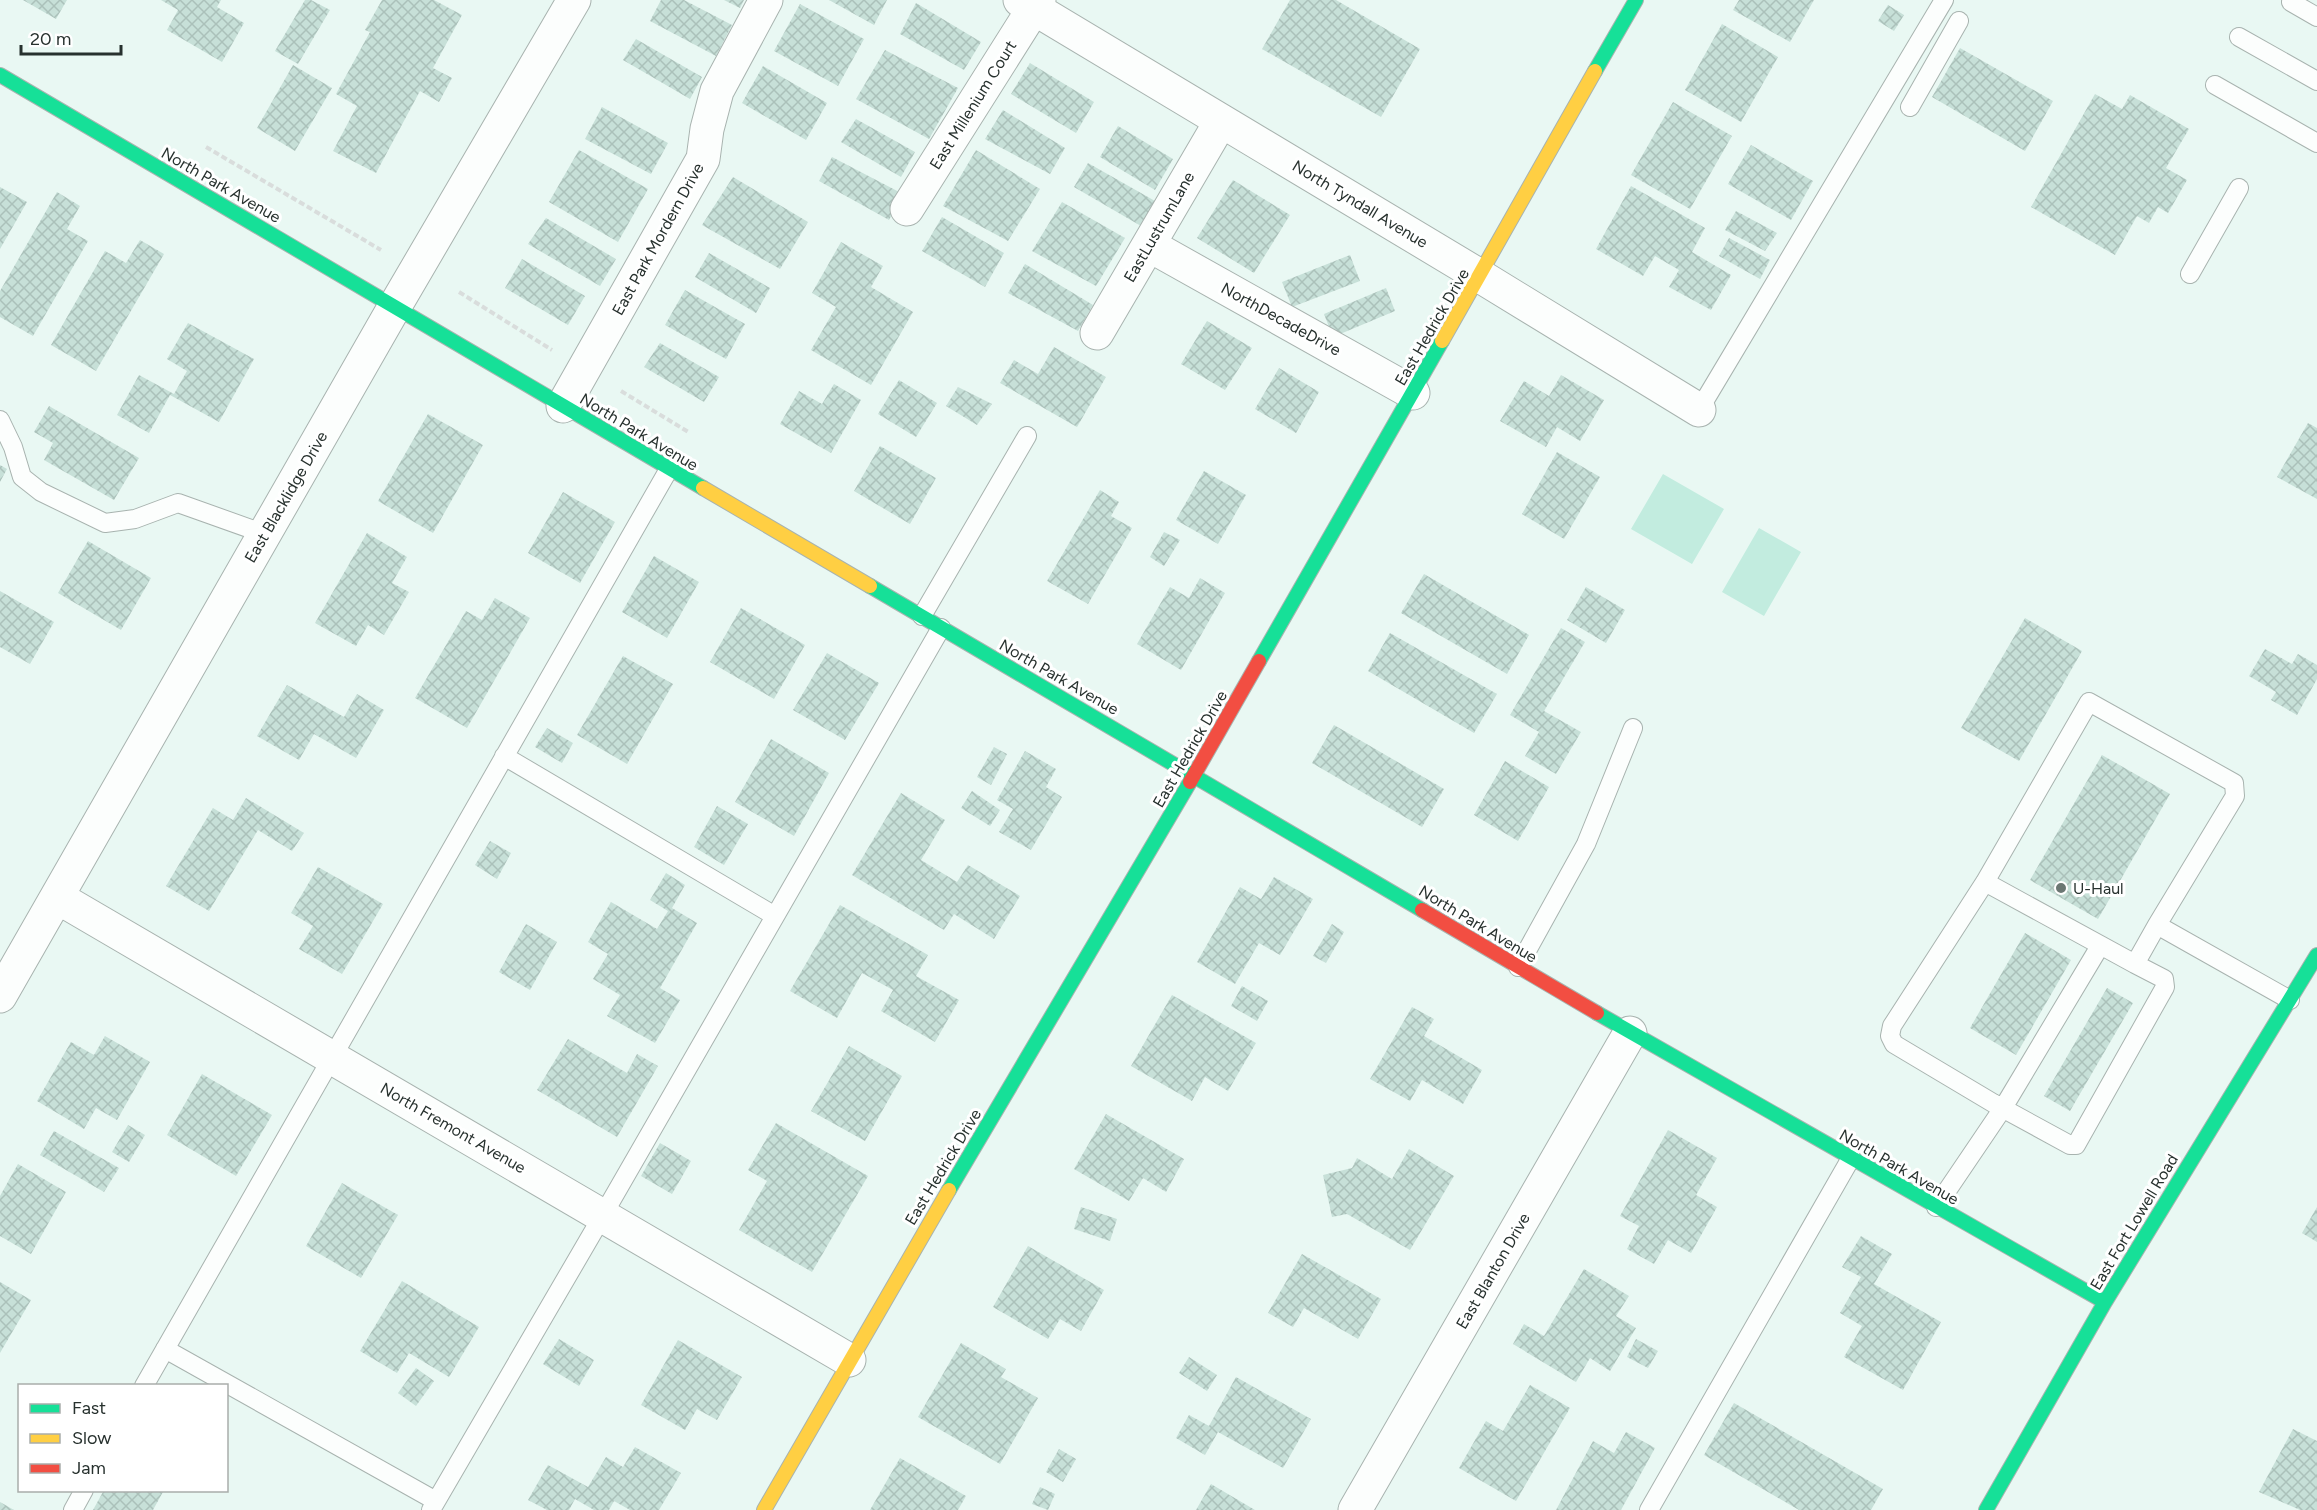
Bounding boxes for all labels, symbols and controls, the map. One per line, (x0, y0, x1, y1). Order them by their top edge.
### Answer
scale bar (21, 18, 122, 56)
text: 20 m (30, 28, 71, 50)
street label: East Millenium Court (926, 37, 1020, 173)
street label: North Park Avenue (158, 143, 284, 227)
street label: North Tyndall Avenue (1289, 156, 1431, 252)
street label: East Park Mordern Drive (608, 159, 708, 318)
street label: EastLustrumLane (1120, 168, 1198, 285)
street label: East Hedrick Drive (1391, 265, 1473, 389)
street label: NorthDecadeDrive (1218, 278, 1344, 360)
street label: North Park Avenue (576, 389, 702, 475)
street label: East Blacklidge Drive (241, 428, 332, 566)
street label: North Park Avenue (996, 635, 1122, 719)
street label: East Hedrick Drive (1149, 687, 1231, 811)
place label: U-Haul (2073, 879, 2124, 898)
street label: North Park Avenue (1415, 881, 1541, 967)
marker: U-Haul (2054, 881, 2068, 895)
street label: North Fremont Avenue (377, 1079, 529, 1178)
street label: East Hedrick Drive (901, 1105, 985, 1228)
street label: North Park Avenue (1836, 1125, 1962, 1209)
street label: East Fort Lowell Road (2086, 1151, 2182, 1293)
street label: East Blanton Drive (1452, 1209, 1534, 1332)
legend (18, 1384, 228, 1492)
text: Fast (72, 1397, 106, 1419)
text: Slow (72, 1427, 111, 1449)
text: Jam (72, 1457, 106, 1479)

